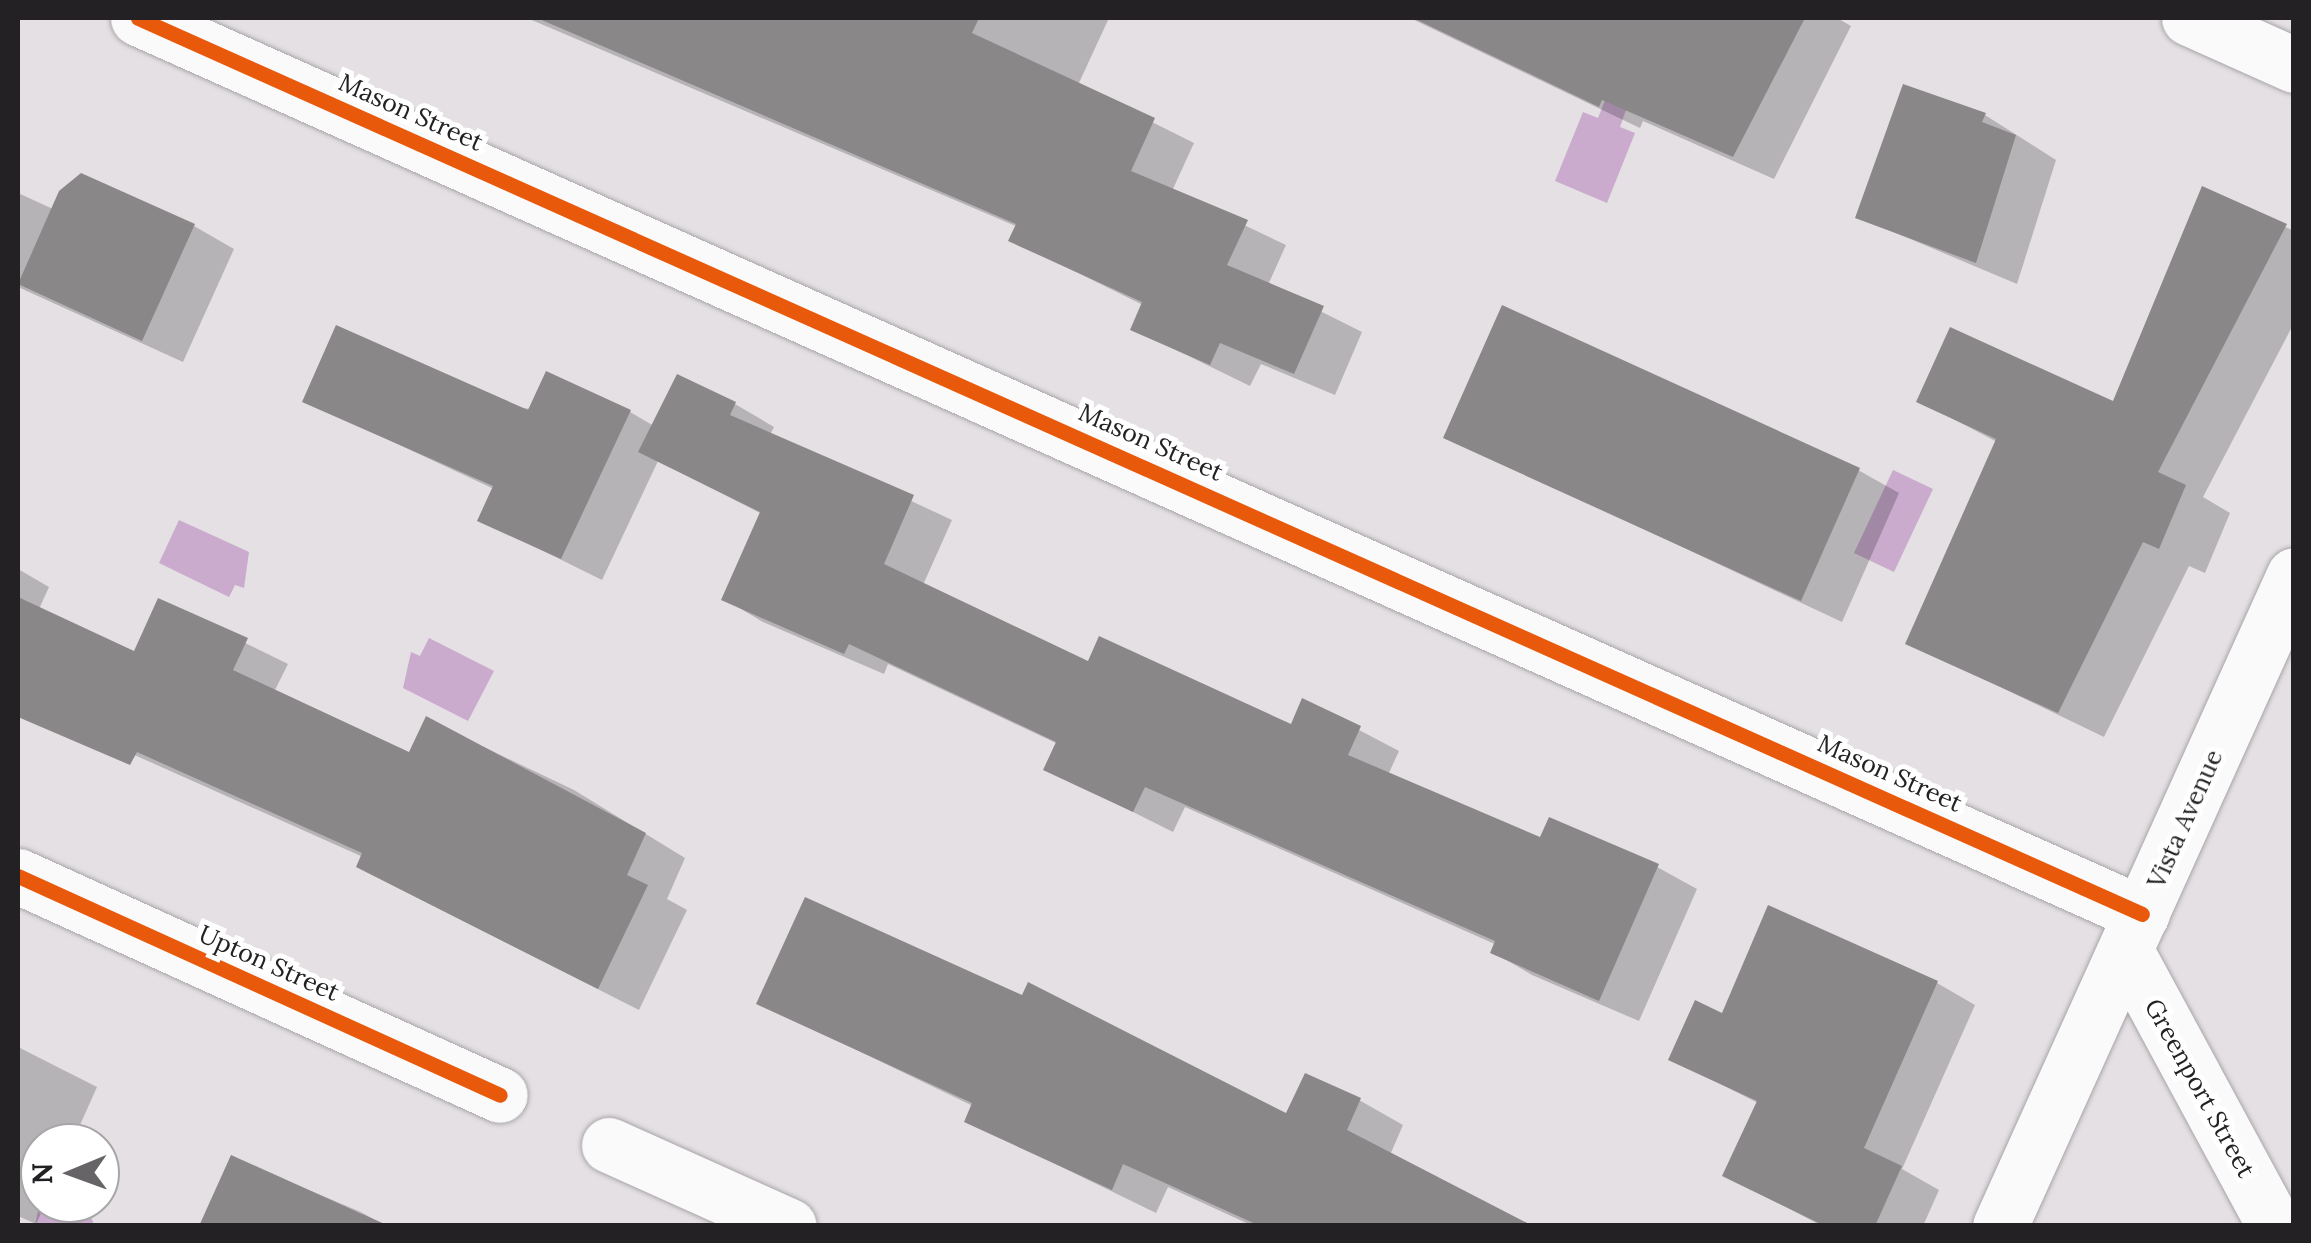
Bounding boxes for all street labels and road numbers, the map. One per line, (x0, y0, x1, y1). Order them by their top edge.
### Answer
street label: Mason Street (334, 67, 488, 157)
street label: Mason Street (1074, 397, 1228, 487)
street label: Mason Street (1813, 728, 1967, 818)
street label: Vista Avenue (2141, 745, 2229, 893)
street label: Upton Street (194, 919, 344, 1007)
street label: Greenport Street (2139, 993, 2261, 1183)

